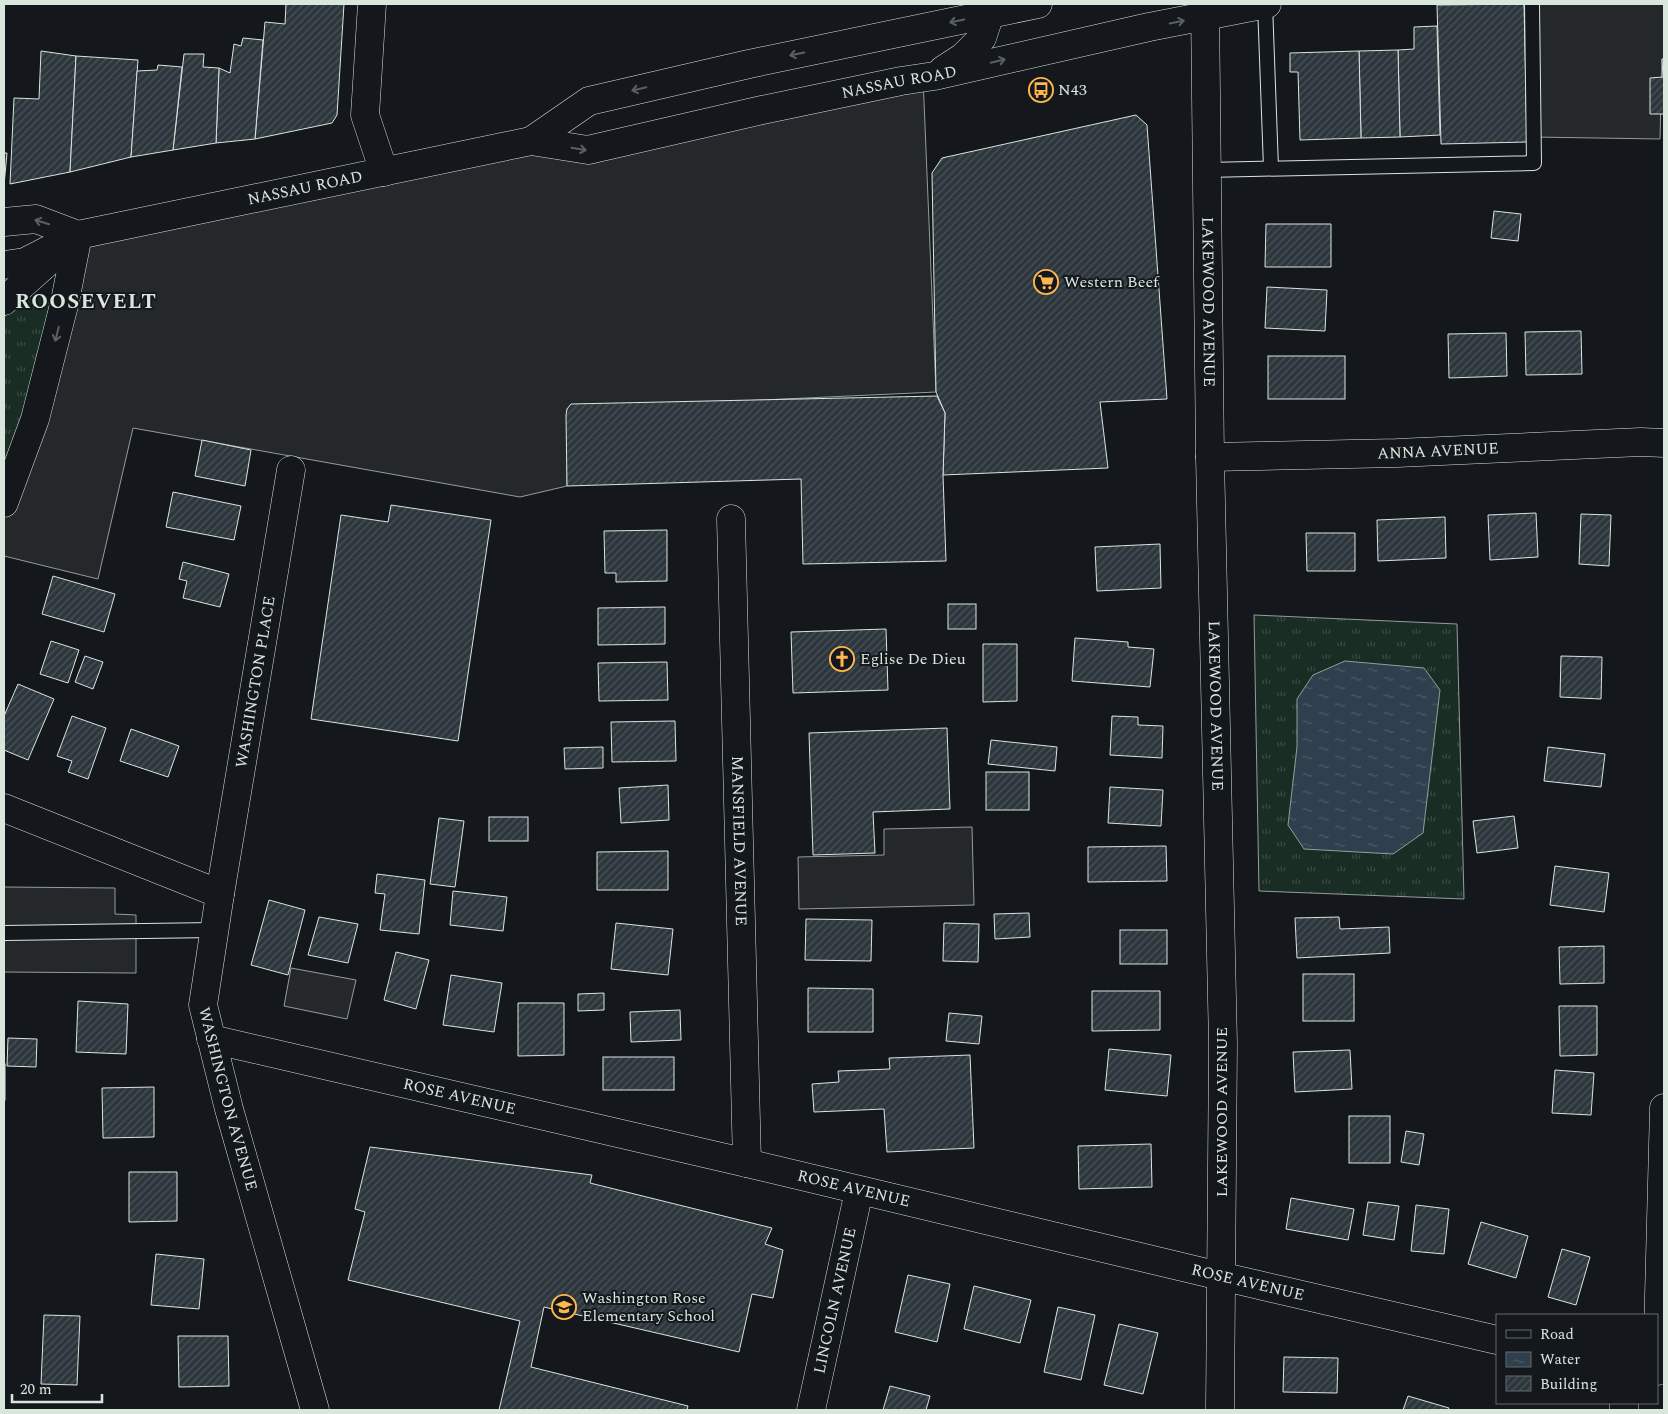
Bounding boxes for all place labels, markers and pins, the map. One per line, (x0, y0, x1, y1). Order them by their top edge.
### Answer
bus stop icon: N43 (1028, 77, 1054, 103)
place label: N43 (1058, 78, 1087, 102)
supermarket icon: Western Beef (1033, 269, 1059, 295)
place label: Western Beef (1064, 270, 1160, 294)
church icon: Eglise De Dieu (829, 646, 855, 672)
place label: Eglise De Dieu (860, 647, 966, 671)
place label: Washington Rose Elementary School (582, 1286, 715, 1328)
school or university icon: Washington Rose Elementary School (551, 1294, 577, 1320)

